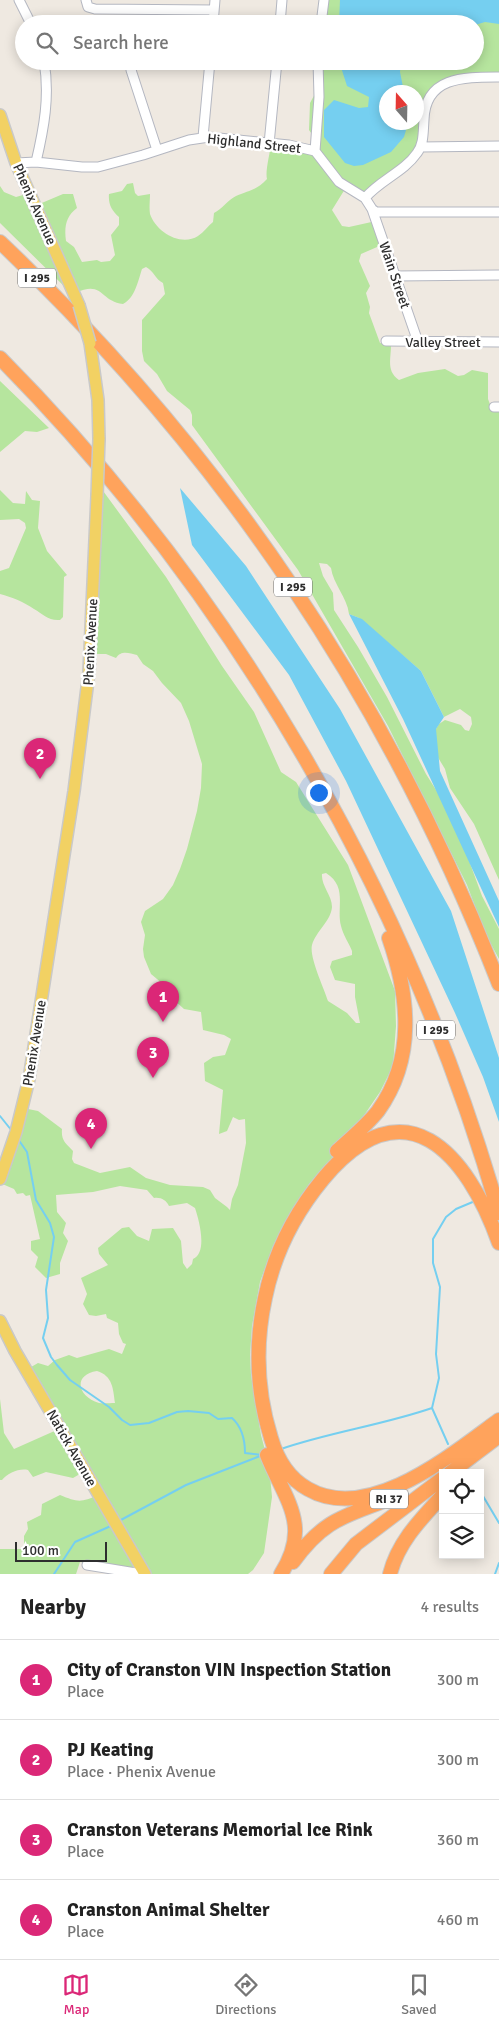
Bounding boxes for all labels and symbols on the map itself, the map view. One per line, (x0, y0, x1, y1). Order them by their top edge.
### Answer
north arrow (379, 85, 424, 130)
street label: Highland Street (206, 130, 302, 157)
street label: Phenix Avenue (9, 161, 60, 248)
street label: Wain Street (375, 240, 414, 311)
road number: I 295 (18, 268, 56, 288)
street label: Valley Street (405, 334, 481, 351)
road number: I 295 (274, 578, 312, 596)
street label: Phenix Avenue (80, 598, 101, 686)
pin: 2 (24, 738, 56, 779)
your location (306, 780, 332, 806)
pin: 1 (147, 981, 179, 1022)
street label: Phenix Avenue (19, 999, 50, 1087)
road number: I 295 (417, 1020, 455, 1040)
pin: 3 (137, 1037, 169, 1078)
pin: 4 (75, 1108, 107, 1149)
street label: Natick Avenue (43, 1407, 100, 1490)
road number: RI 37 (370, 1490, 408, 1508)
scale bar (15, 1539, 108, 1562)

